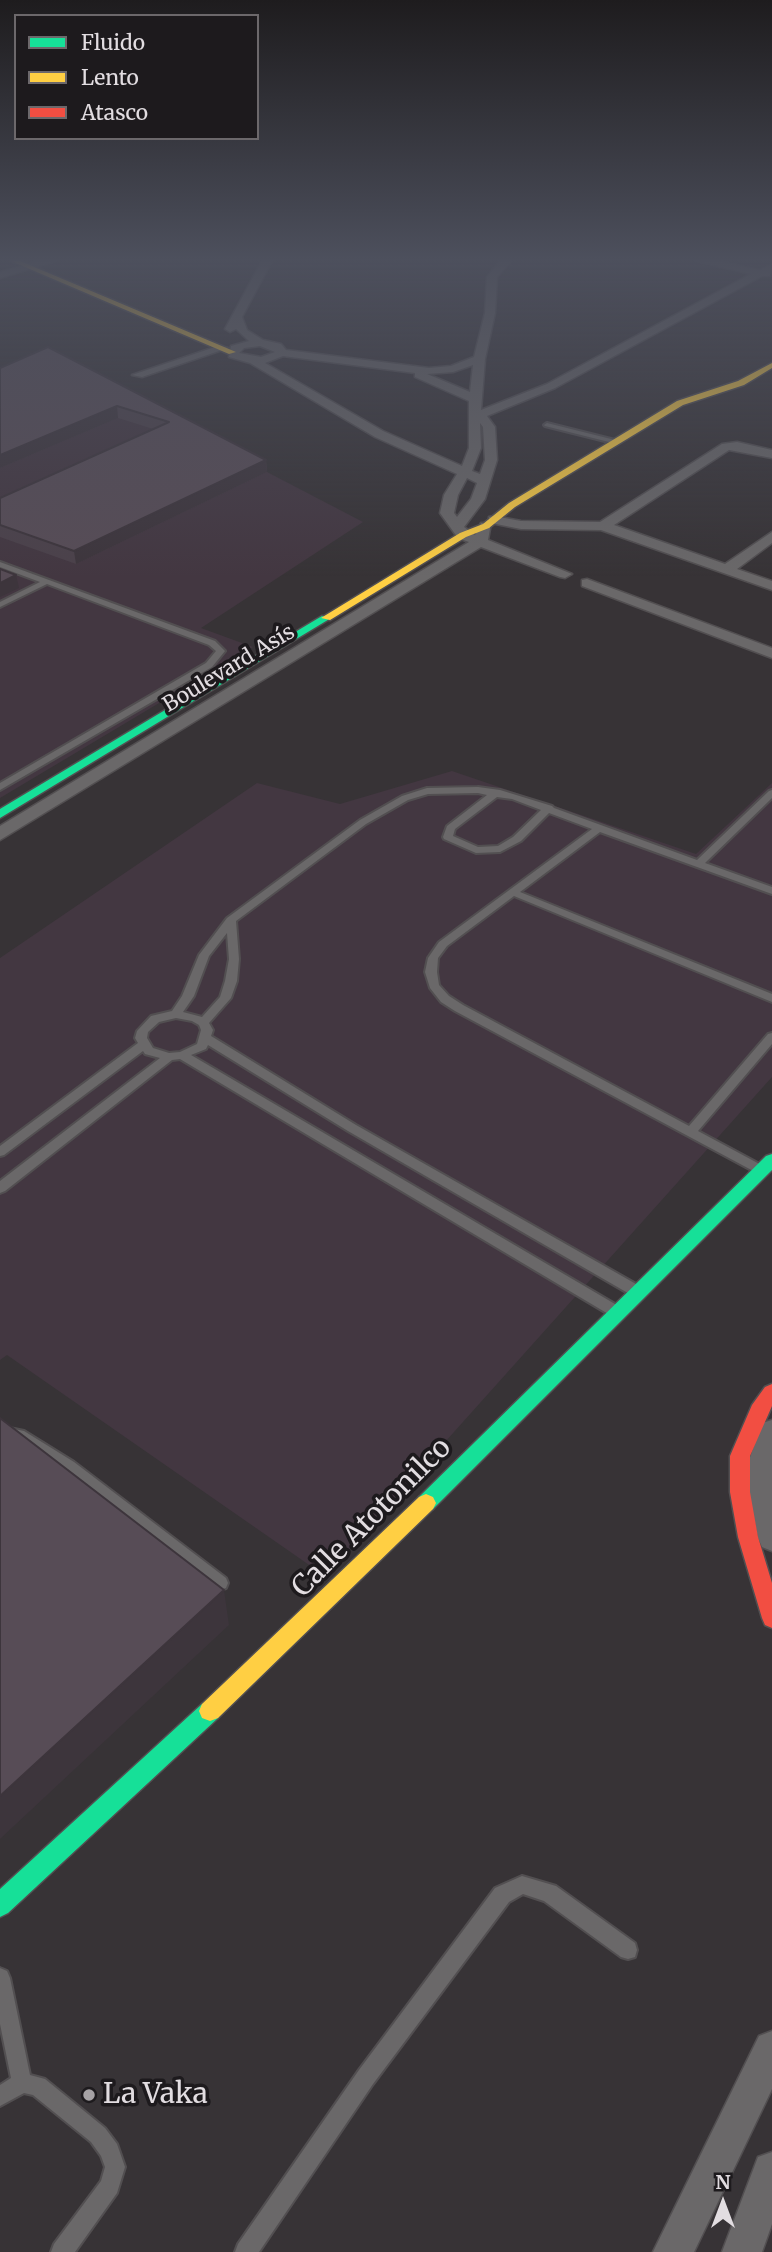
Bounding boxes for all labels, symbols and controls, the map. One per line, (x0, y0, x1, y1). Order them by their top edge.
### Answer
legend (14, 14, 259, 140)
text: Fluido (81, 29, 145, 56)
text: Lento (81, 64, 139, 91)
text: Atasco (81, 99, 148, 126)
street label: Boulevard Asís (159, 620, 299, 718)
street label: Calle Atotonilco (285, 1431, 459, 1605)
place label: La Vaka (103, 2078, 208, 2112)
marker: La Vaka (81, 2087, 97, 2103)
north arrow (688, 2168, 758, 2238)
text: N (715, 2170, 731, 2194)

